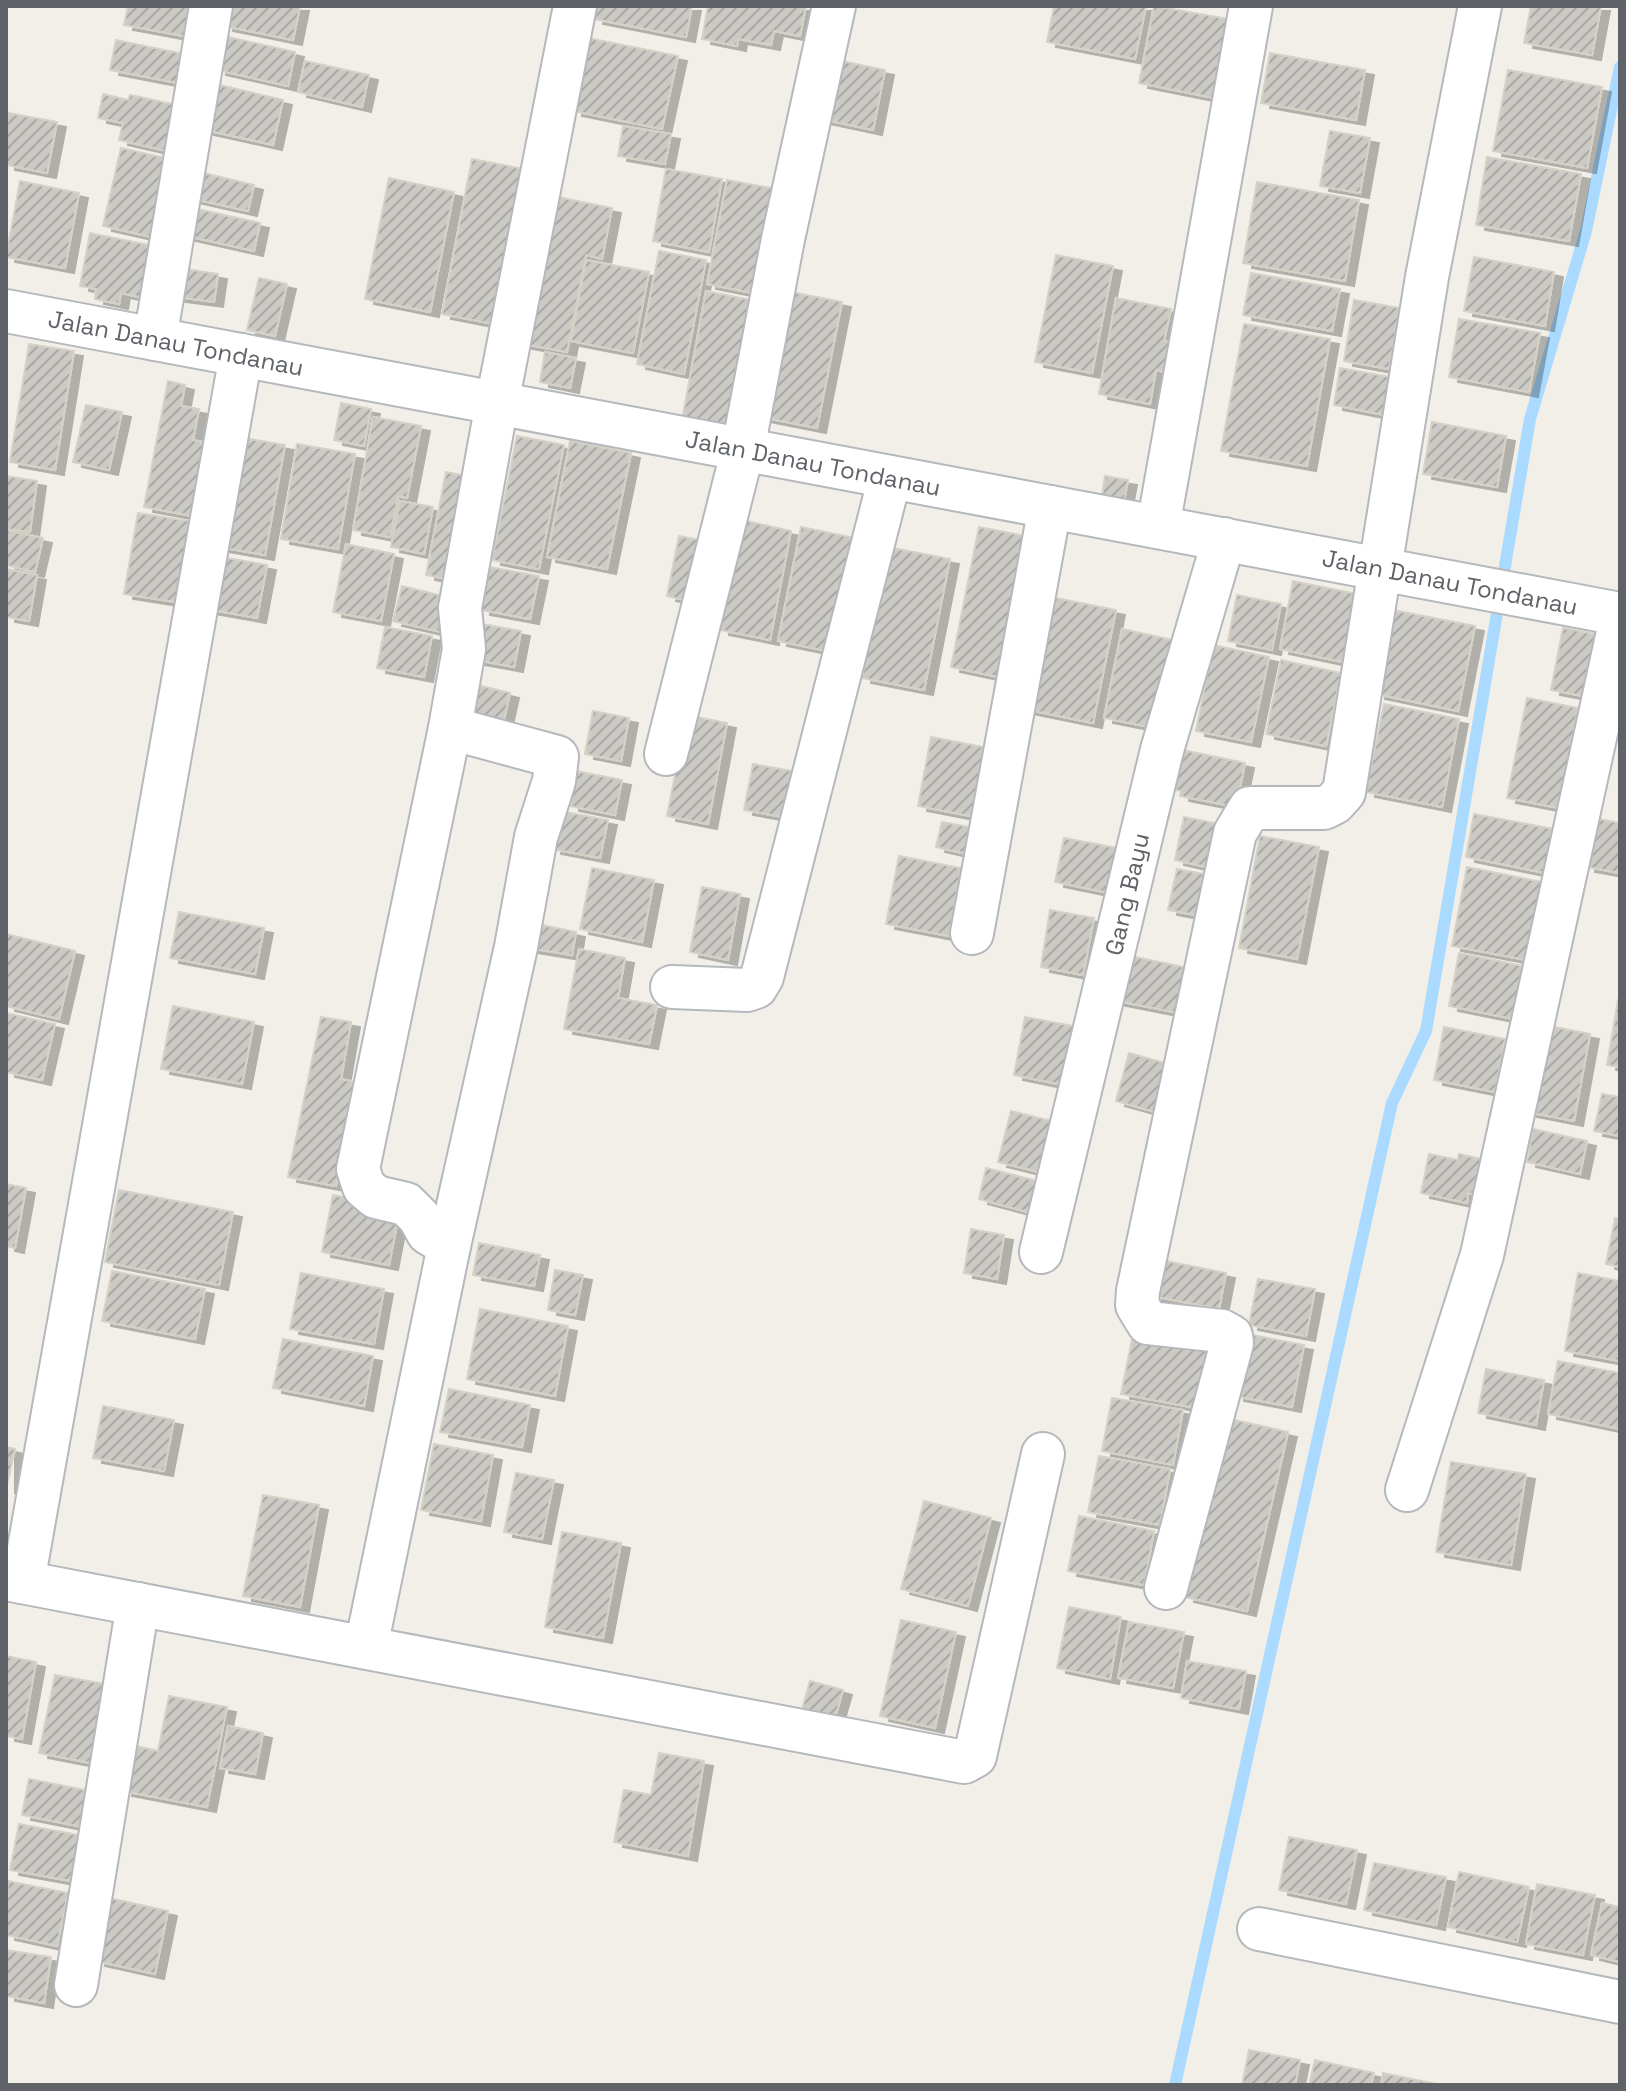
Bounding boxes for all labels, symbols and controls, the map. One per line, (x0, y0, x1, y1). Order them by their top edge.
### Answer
street label: Jalan Danau Tondanau (46, 303, 306, 383)
street label: Jalan Danau Tondanau (683, 423, 943, 503)
street label: Jalan Danau Tondanau (1320, 542, 1580, 622)
street label: Gang Bayu (1098, 830, 1156, 958)

